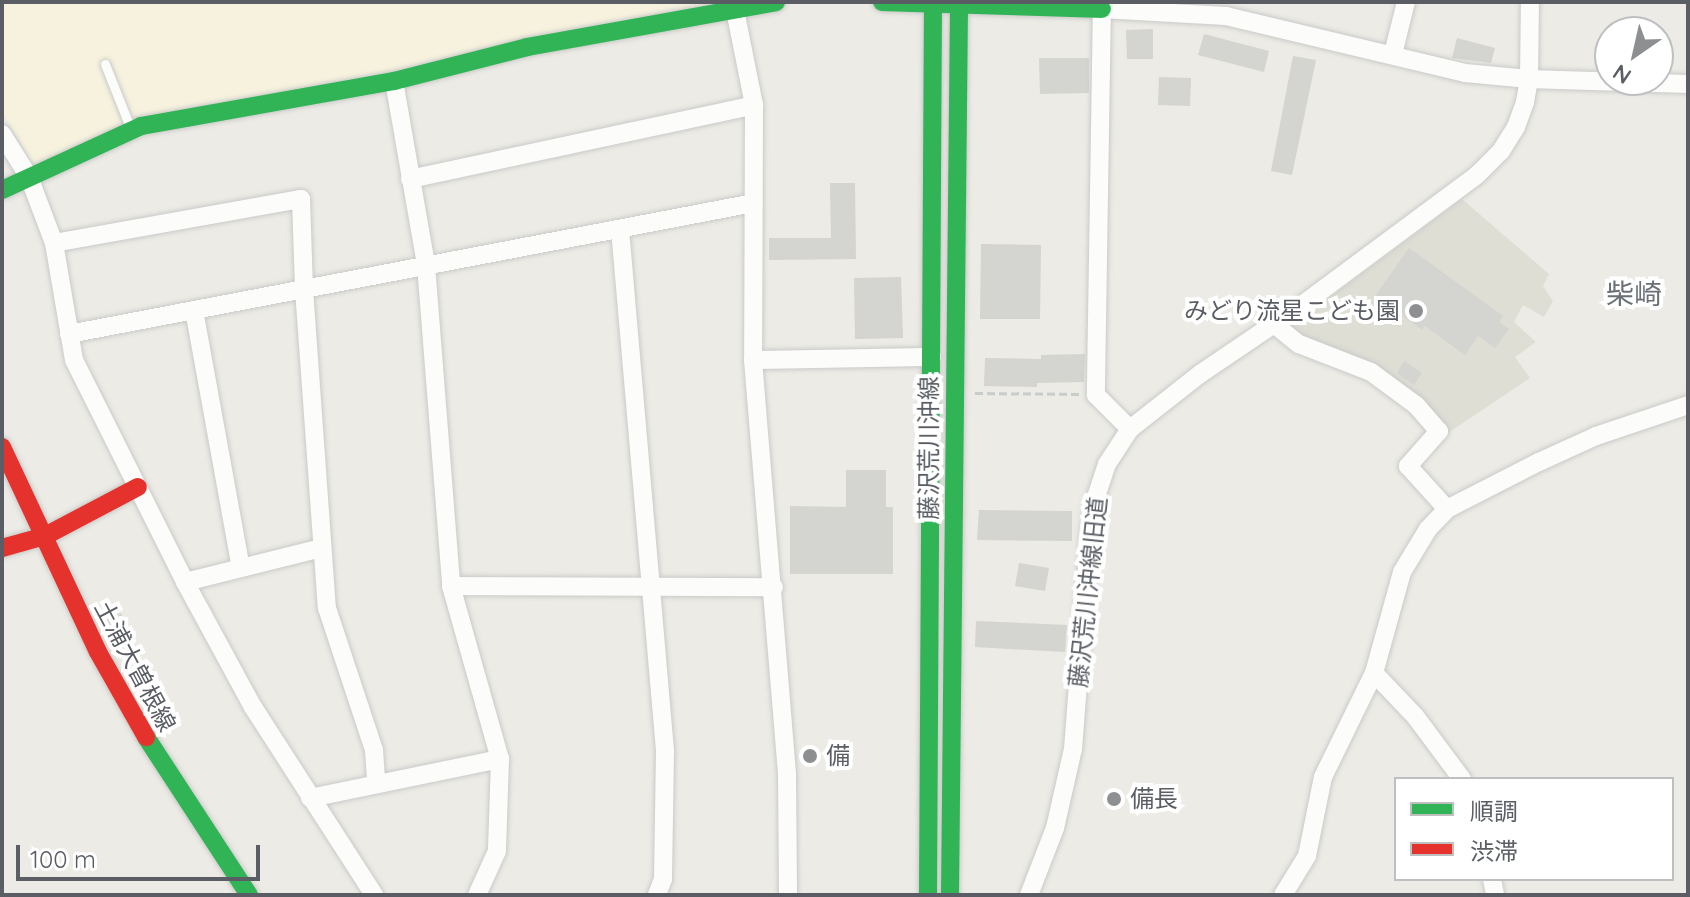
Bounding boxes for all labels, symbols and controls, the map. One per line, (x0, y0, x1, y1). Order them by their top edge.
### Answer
north arrow (1594, 16, 1674, 96)
text: N (1607, 58, 1636, 90)
district label: 柴崎 (1606, 277, 1662, 311)
place label: みどり流星こども園 (1184, 297, 1400, 325)
marker: みどり流星こども園 (1407, 302, 1425, 320)
street label: 藤沢荒川沖線 (915, 376, 943, 520)
street label: 藤沢荒川沖線旧道 (1064, 495, 1112, 689)
street label: 土浦大曽根線 (88, 596, 182, 736)
place label: 備 (826, 742, 850, 770)
marker: 備 (801, 747, 819, 765)
legend (1394, 777, 1674, 881)
place label: 備長 (1130, 785, 1178, 813)
marker: 備長 (1105, 790, 1123, 808)
text: 順調 (1470, 796, 1518, 826)
scale bar (20, 829, 264, 879)
text: 渋滞 (1470, 836, 1518, 866)
text: 100 m (30, 844, 96, 874)

